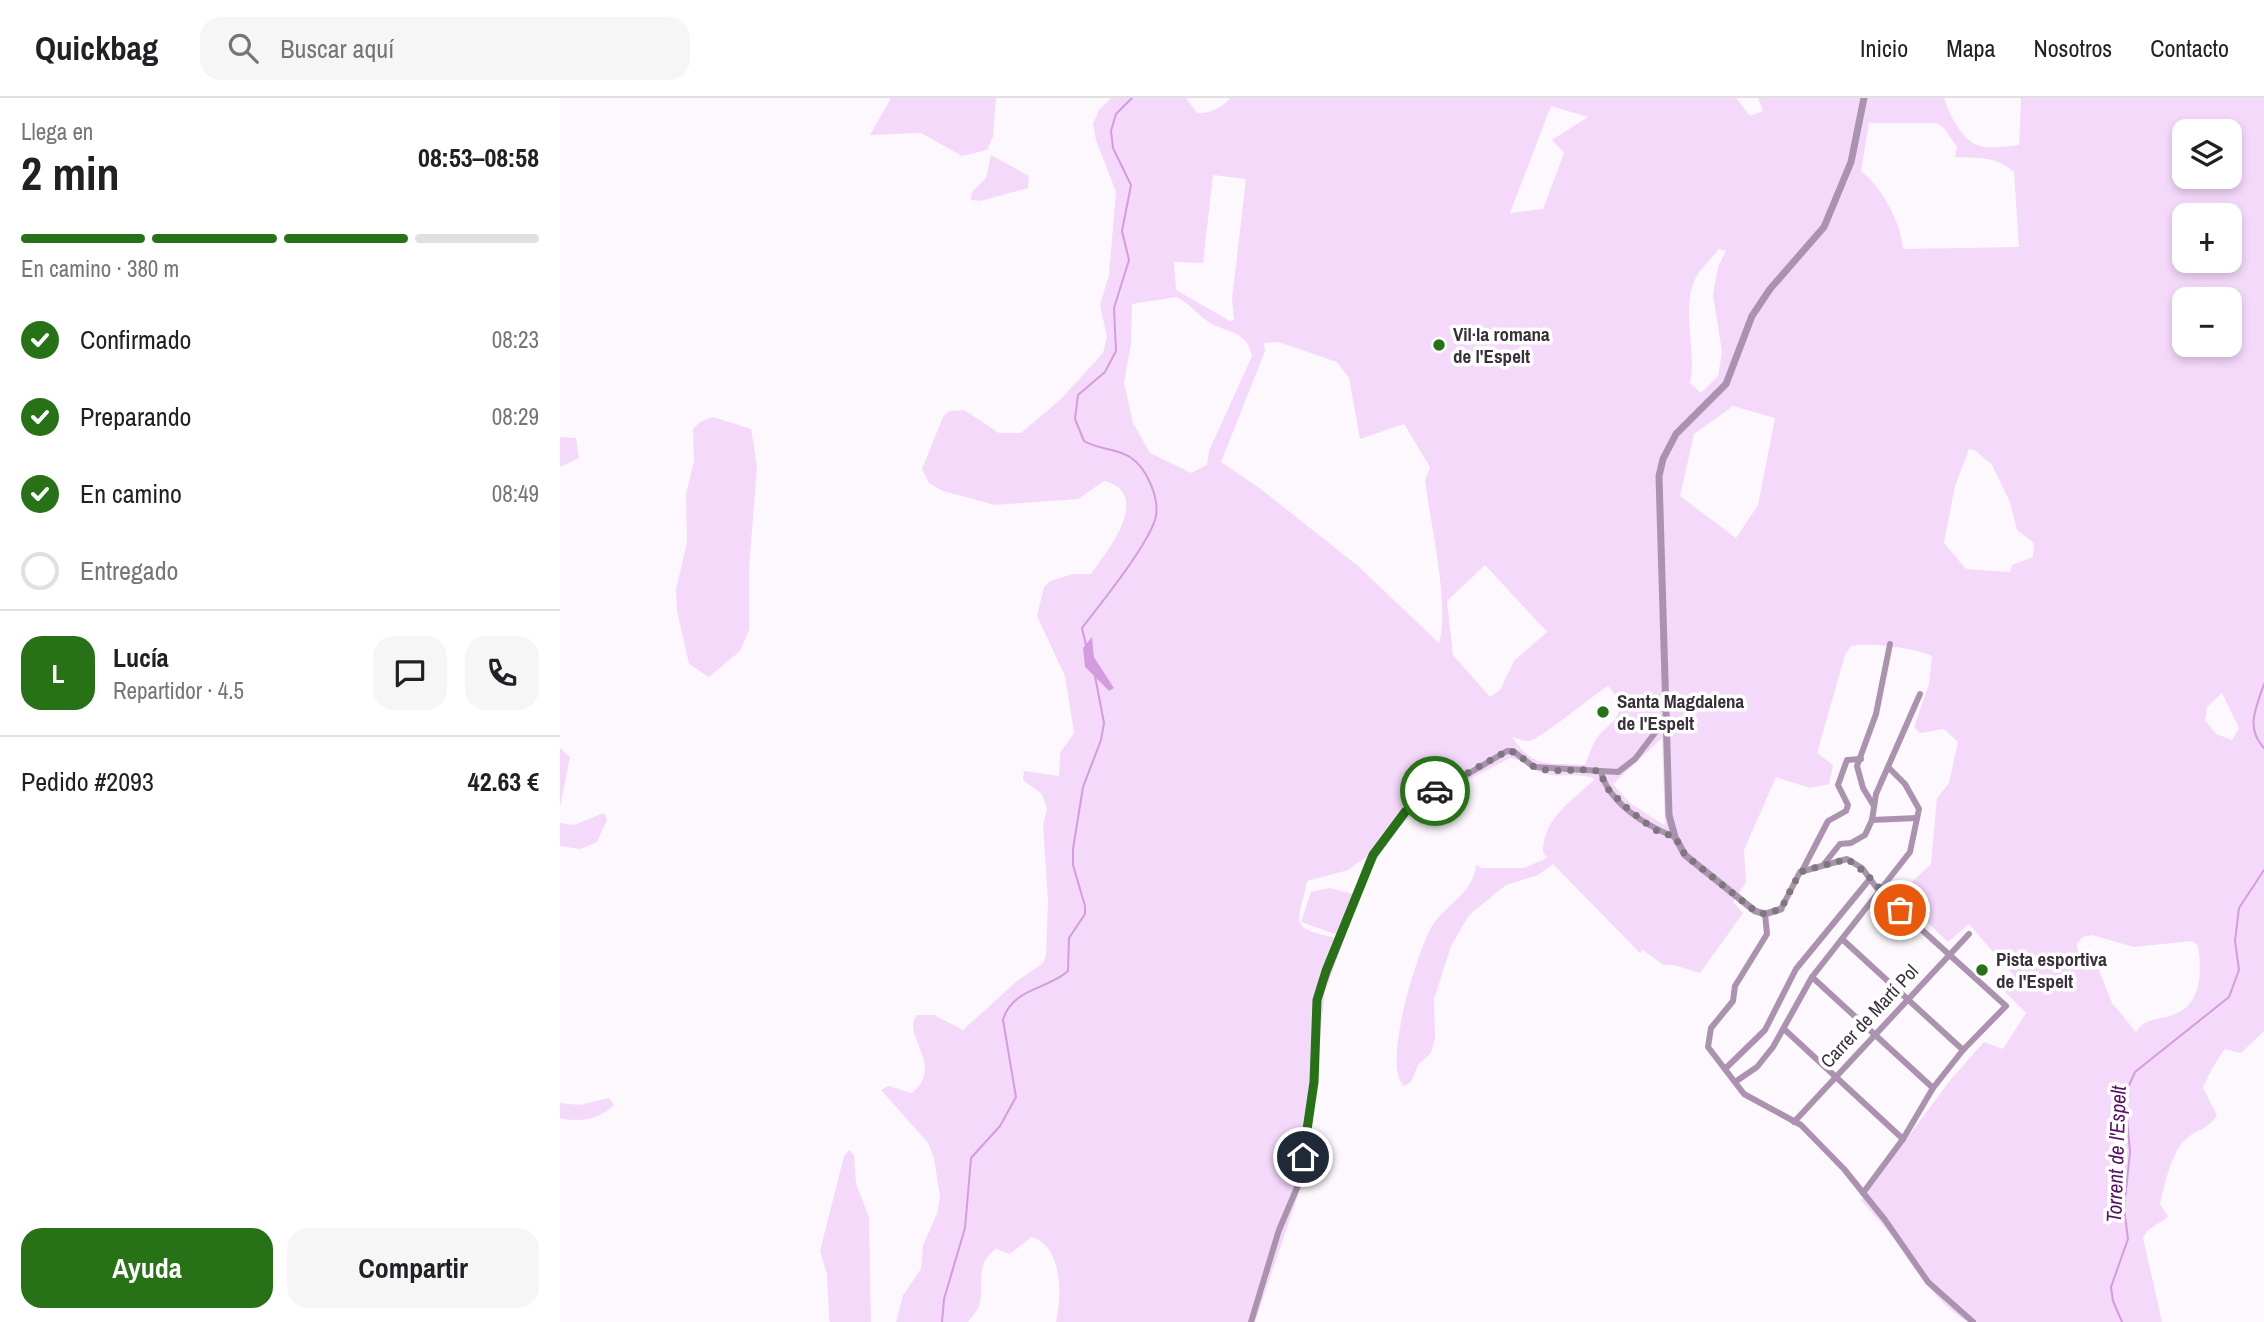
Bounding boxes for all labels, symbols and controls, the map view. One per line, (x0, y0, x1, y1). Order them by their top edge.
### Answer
search box (200, 17, 690, 80)
text: Quickbag (35, 26, 158, 70)
icon: search (224, 29, 262, 67)
text: Buscar aquí (280, 31, 394, 66)
text: Inicio (1860, 32, 1908, 64)
text: Mapa (1946, 32, 1995, 64)
text: Nosotros (2033, 32, 2112, 64)
text: Contacto (2150, 32, 2229, 64)
text: Llega en (21, 116, 93, 147)
map controls (2172, 119, 2242, 357)
button: layers (2172, 119, 2242, 189)
text: 08:53–08:58 (418, 140, 539, 175)
text: 2 min (21, 142, 120, 204)
button: + (2172, 203, 2242, 273)
text: En camino · 380 m (21, 253, 179, 284)
button: − (2172, 287, 2242, 357)
icon: check (21, 321, 59, 359)
place label: Vil·la romana de l'Espelt (1453, 321, 1550, 369)
text: Confirmado (80, 322, 191, 357)
text: 08:23 (492, 324, 539, 355)
marker: Vil·la romana de l'Espelt (1431, 337, 1447, 353)
icon: check (21, 398, 59, 436)
text: Preparando (80, 399, 191, 434)
text: 08:29 (492, 401, 539, 432)
icon: check (21, 475, 59, 513)
text: En camino (80, 476, 182, 511)
text: 08:49 (492, 478, 539, 509)
text: Entregado (80, 553, 178, 588)
button: chat (373, 636, 447, 710)
button: phone (465, 636, 539, 710)
text: Lucía (113, 640, 169, 675)
text: L (51, 656, 65, 691)
text: Repartidor · 4.5 (113, 675, 244, 706)
place label: Santa Magdalena de l'Espelt (1617, 688, 1745, 736)
marker: Santa Magdalena de l'Espelt (1595, 704, 1611, 720)
courier (1400, 756, 1470, 826)
text: Pedido #2093 (21, 764, 154, 799)
text: 42.63 € (468, 764, 539, 799)
icon: car (1416, 772, 1454, 810)
pin (1870, 880, 1930, 940)
icon: bag (1881, 891, 1919, 929)
place label: Pista esportiva de l'Espelt (1996, 946, 2107, 994)
street label: Carrer de Martí Pol (1814, 959, 1924, 1073)
marker: Pista esportiva de l'Espelt (1974, 962, 1990, 978)
water label: Torrent de l'Espelt (2099, 1084, 2133, 1223)
pin (1273, 1127, 1333, 1187)
icon: home (1284, 1138, 1322, 1176)
button: Ayuda (21, 1228, 273, 1308)
button: Compartir (287, 1228, 539, 1308)

